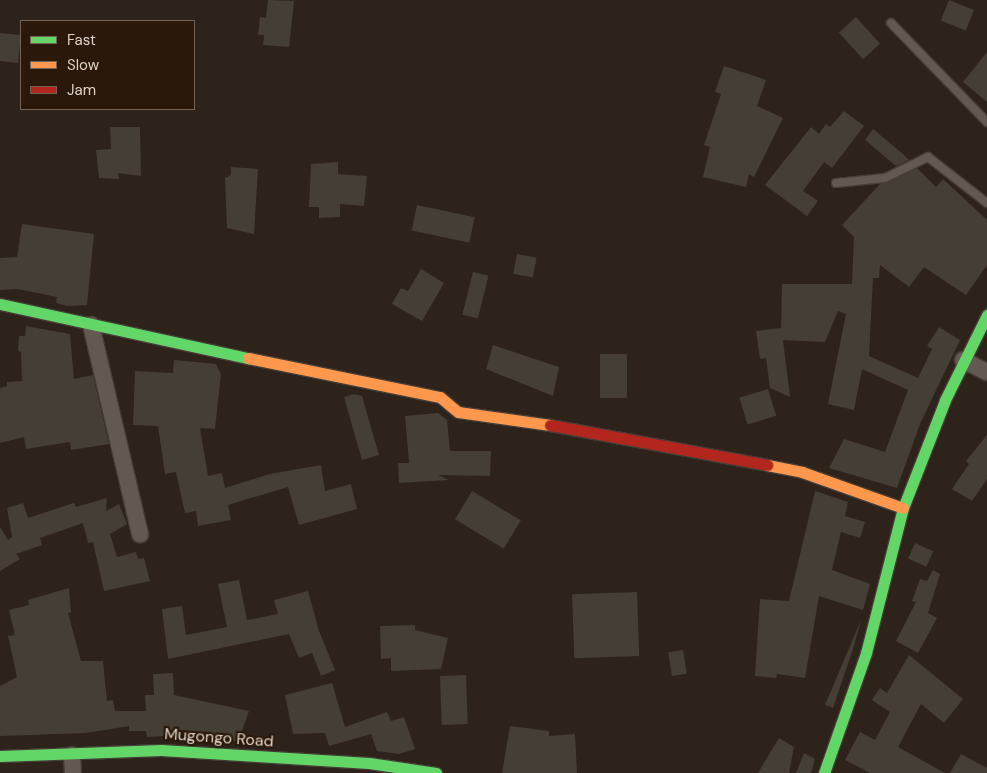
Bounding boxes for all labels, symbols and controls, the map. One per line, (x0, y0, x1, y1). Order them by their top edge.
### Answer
legend (20, 20, 195, 110)
text: Fast (67, 30, 96, 50)
text: Slow (67, 55, 99, 75)
text: Jam (67, 80, 96, 100)
street label: Mugongo Road (164, 725, 274, 751)

